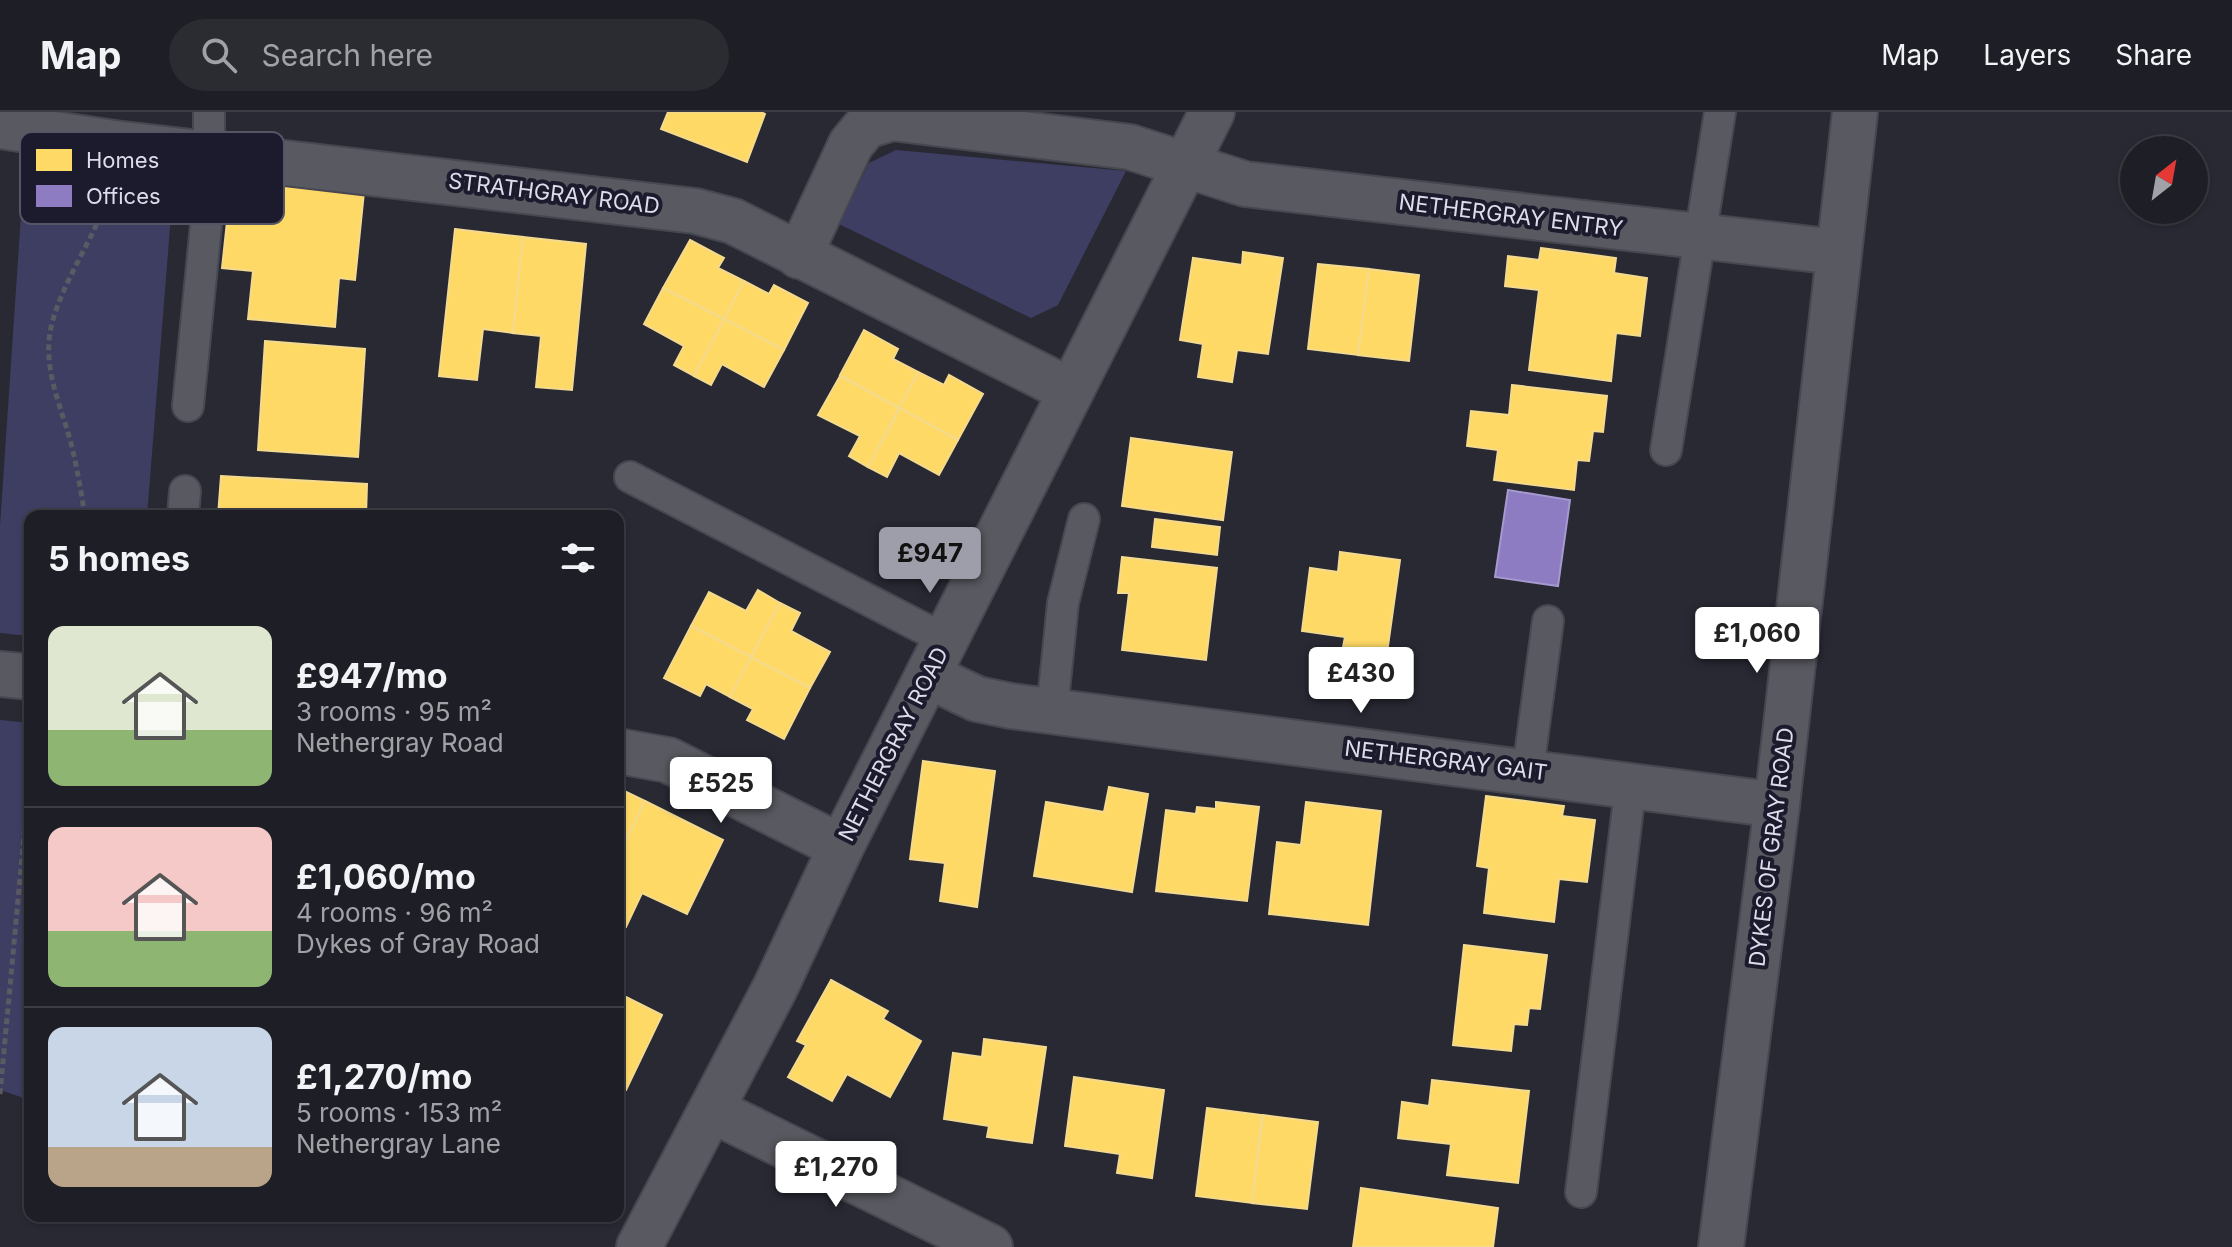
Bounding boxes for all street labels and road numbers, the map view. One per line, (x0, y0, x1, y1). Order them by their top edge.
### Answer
street label: STRATHGRAY ROAD (447, 167, 661, 219)
street label: NETHERGRAY ENTRY (1397, 188, 1625, 242)
street label: NETHERGRAY ROAD (833, 643, 953, 845)
street label: DYKES OF GRAY ROAD (1743, 726, 1799, 968)
street label: NETHERGRAY GAIT (1343, 735, 1549, 785)

